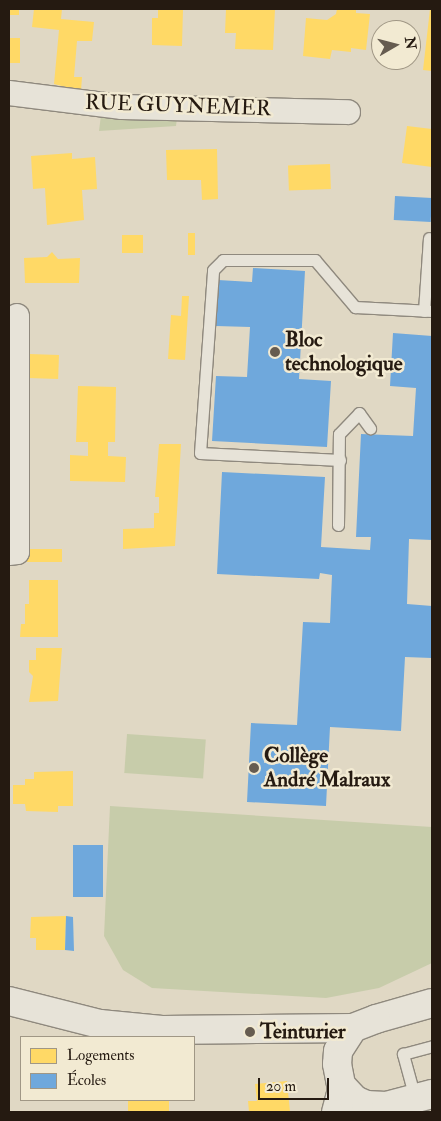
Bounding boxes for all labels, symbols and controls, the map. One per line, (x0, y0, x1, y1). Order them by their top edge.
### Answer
north arrow (371, 20, 421, 70)
text: N (401, 36, 420, 50)
street label: RUE GUYNEMER (85, 90, 271, 122)
place label: Bloc technologique (285, 327, 403, 377)
marker: Bloc technologique (269, 346, 281, 358)
place label: Collège André Malraux (264, 743, 390, 793)
marker: Collège André Malraux (248, 762, 260, 774)
place label: Teinturier (260, 1019, 346, 1045)
marker: Teinturier (244, 1026, 256, 1038)
legend (20, 1036, 195, 1101)
text: Logements (67, 1046, 134, 1065)
scale bar (261, 1068, 332, 1100)
text: Écoles (67, 1071, 106, 1090)
text: 20 m (266, 1077, 296, 1096)

